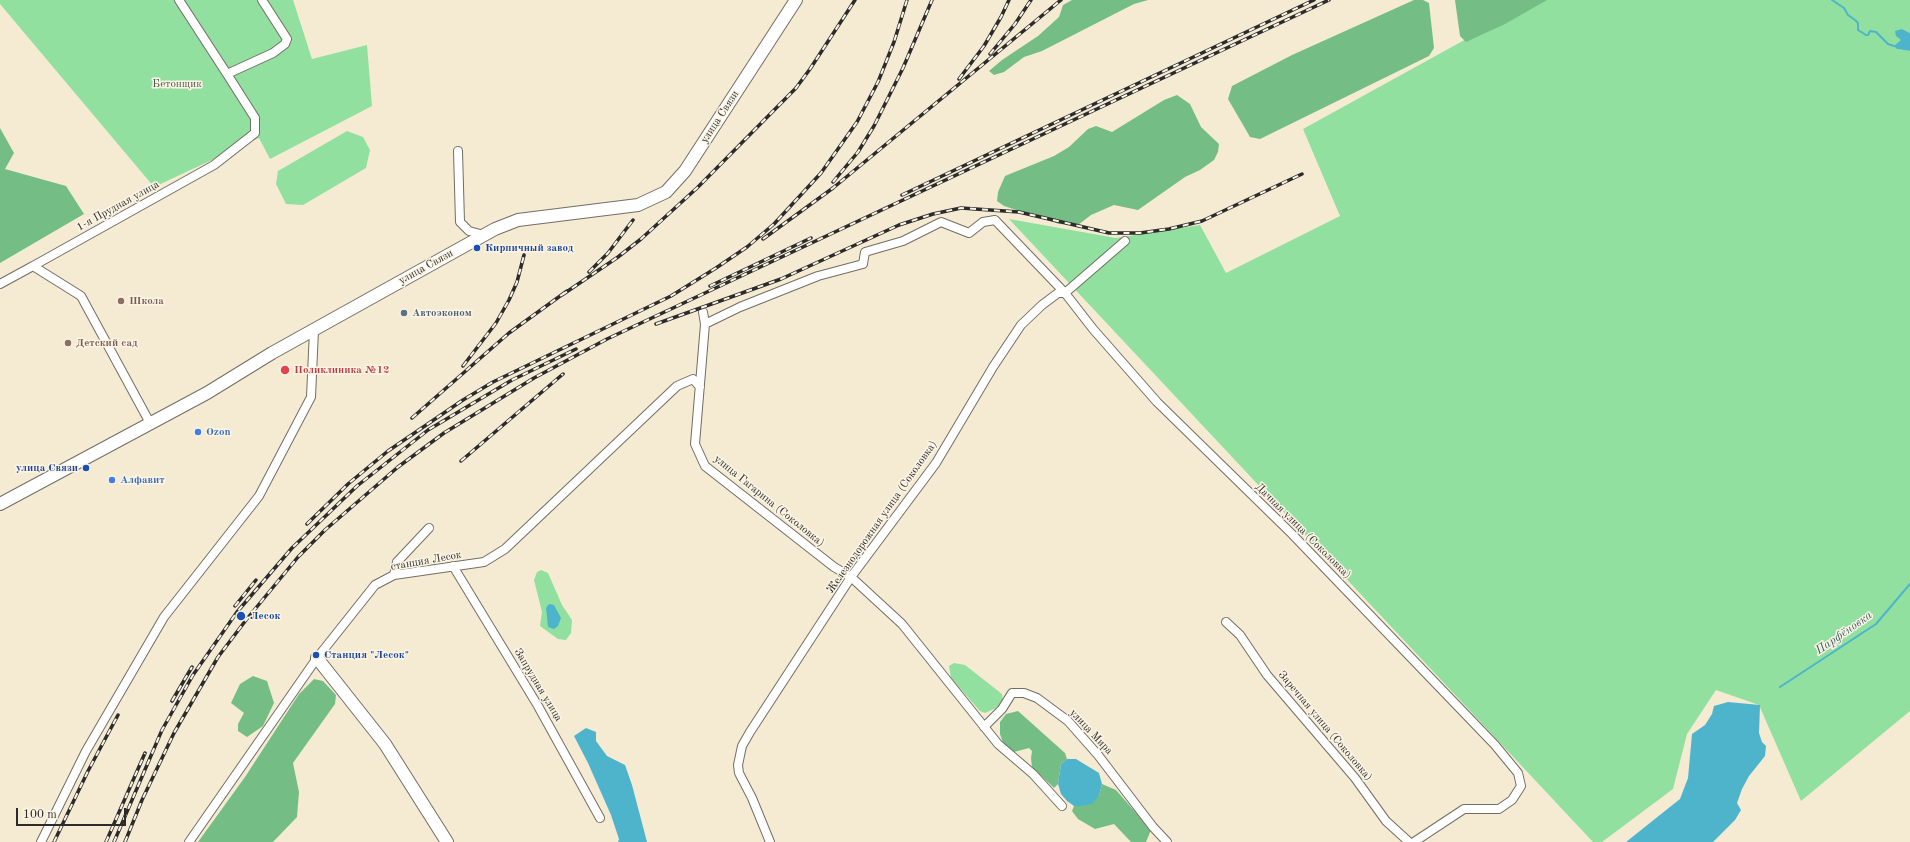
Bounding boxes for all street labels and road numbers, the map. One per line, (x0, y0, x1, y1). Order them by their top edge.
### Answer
street label: улица Связи (698, 88, 742, 146)
street label: 1-я Прудная улица (74, 178, 162, 234)
street label: улица Связи (396, 247, 456, 287)
street label: Железнодорожная улица (Соколовка) (824, 438, 940, 596)
street label: улица Гагарина (Соколовка) (711, 452, 827, 550)
street label: Дачная улица (Соколовка) (1252, 480, 1354, 582)
street label: станция Лесок (390, 548, 462, 574)
street label: Запрудная улица (511, 646, 565, 724)
street label: Заречная улица (Соколовка) (1275, 668, 1375, 784)
street label: улица Мира (1067, 706, 1115, 758)

